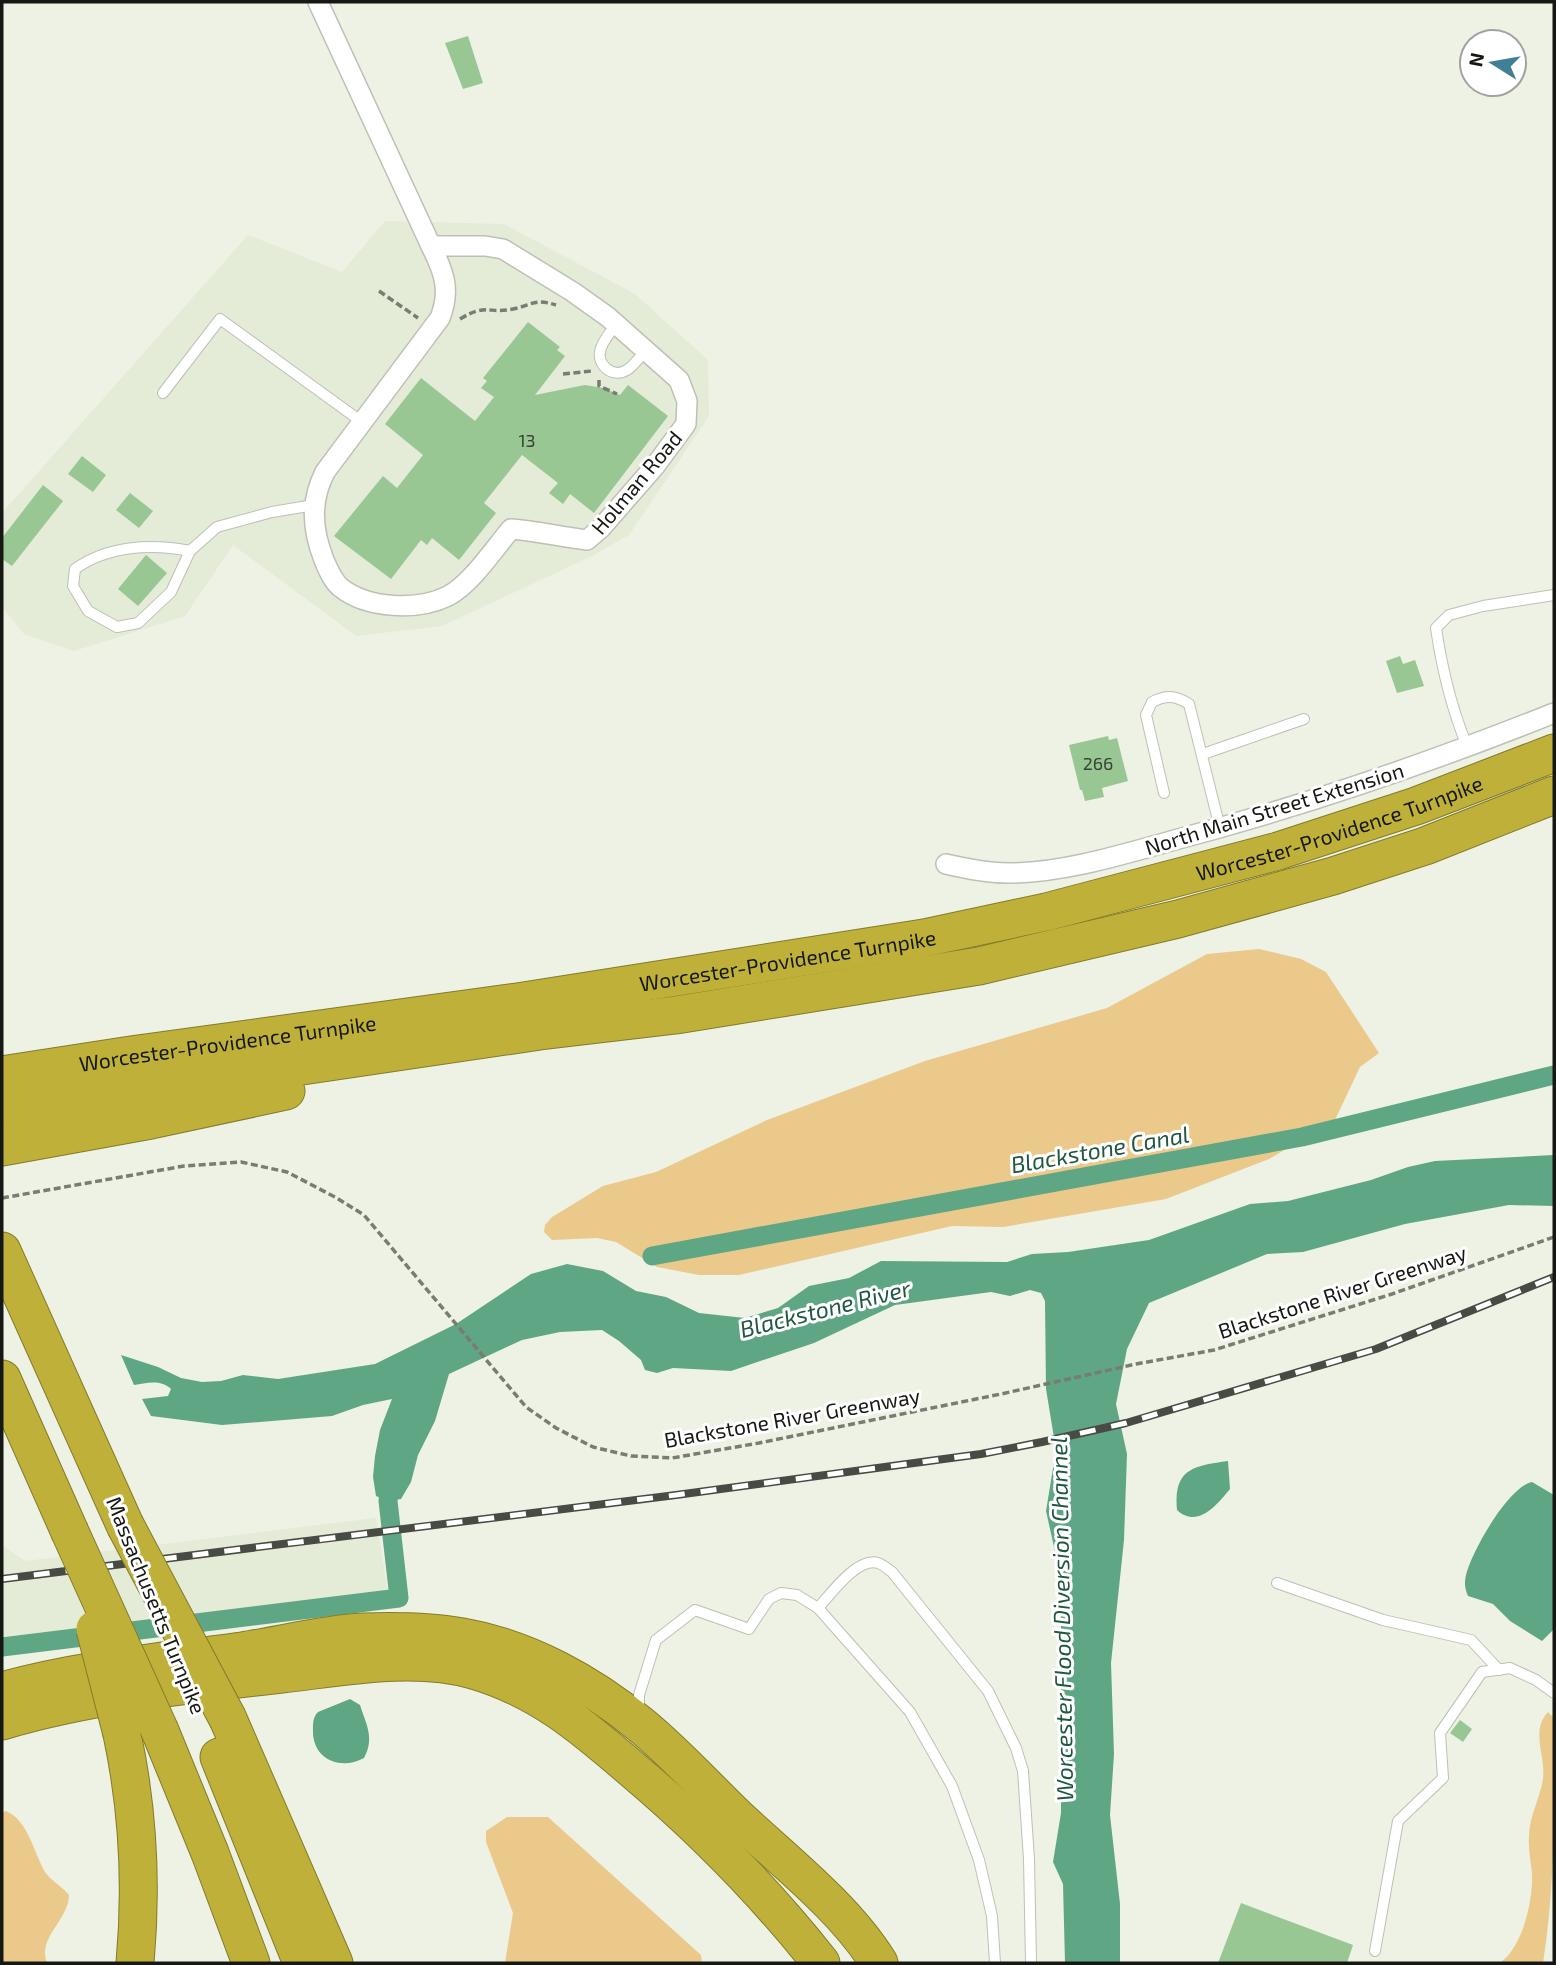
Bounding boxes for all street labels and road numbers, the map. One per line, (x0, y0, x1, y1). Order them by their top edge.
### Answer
street label: Holman Road (585, 425, 687, 539)
street label: North Main Street Extension (1142, 757, 1406, 859)
street label: Worcester-Providence Turnpike (1193, 769, 1486, 885)
street label: Worcester-Providence Turnpike (638, 923, 938, 995)
street label: Worcester-Providence Turnpike (77, 1009, 378, 1075)
street label: Blackstone River Greenway (1215, 1239, 1469, 1343)
street label: Blackstone River Greenway (662, 1382, 922, 1452)
street label: Massachusetts Turnpike (102, 1493, 212, 1717)

